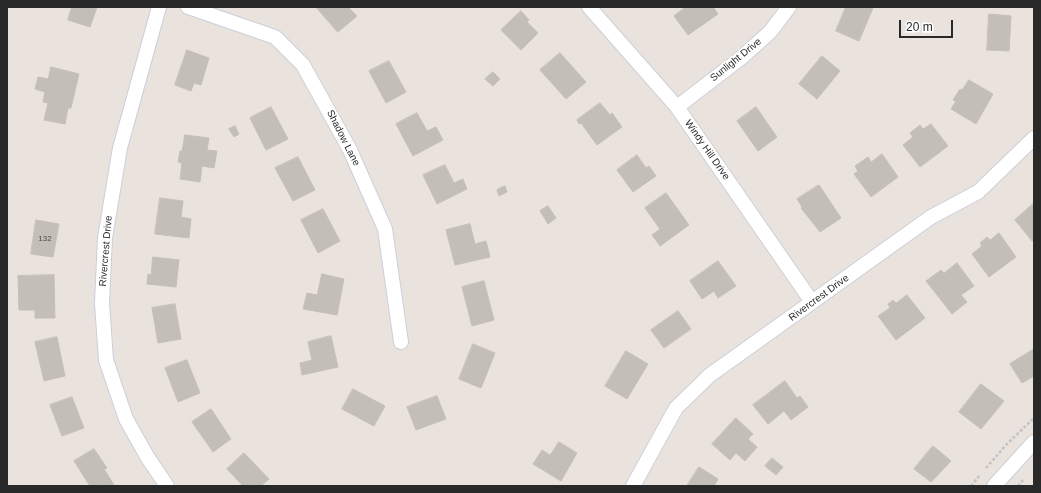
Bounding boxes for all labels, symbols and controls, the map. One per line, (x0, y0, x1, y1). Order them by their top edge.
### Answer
scale bar (901, 12, 955, 38)
text: 20 m (906, 20, 933, 34)
street label: Sunlight Drive (708, 36, 764, 84)
street label: Shadow Lane (324, 108, 362, 168)
street label: Windy Hill Drive (682, 118, 732, 182)
street label: Rivercrest Drive (97, 215, 115, 287)
house number: 132 (38, 234, 52, 244)
street label: Rivercrest Drive (787, 272, 851, 324)

